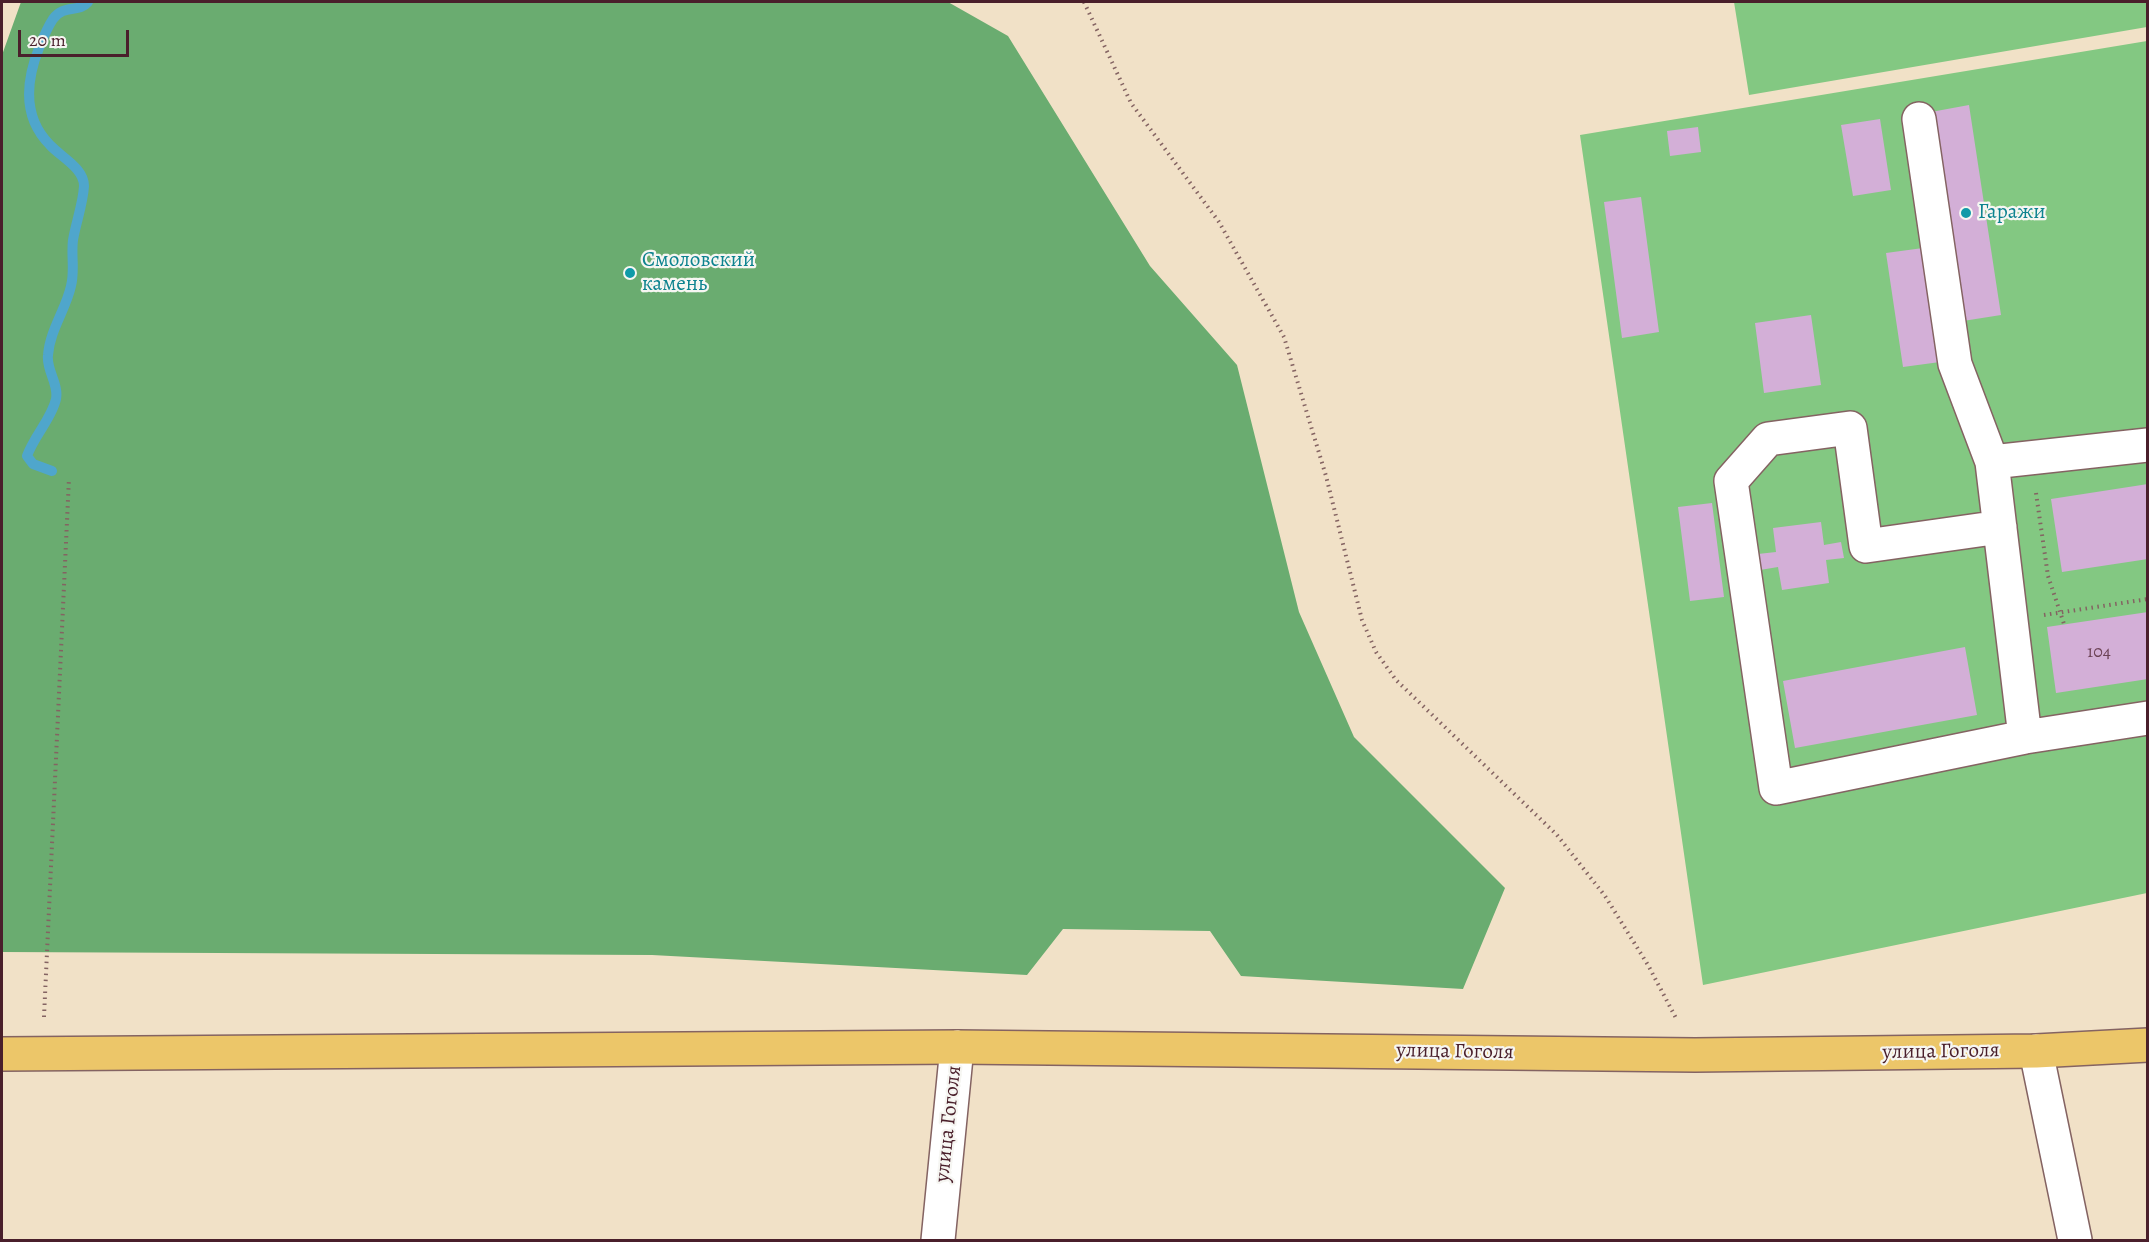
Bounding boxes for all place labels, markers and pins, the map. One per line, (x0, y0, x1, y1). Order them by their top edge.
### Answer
place label: Гаражи (1978, 200, 2046, 226)
marker: Гаражи (1959, 206, 1973, 220)
place label: Смоловский камень (642, 248, 755, 298)
marker: Смоловский камень (623, 266, 637, 280)

